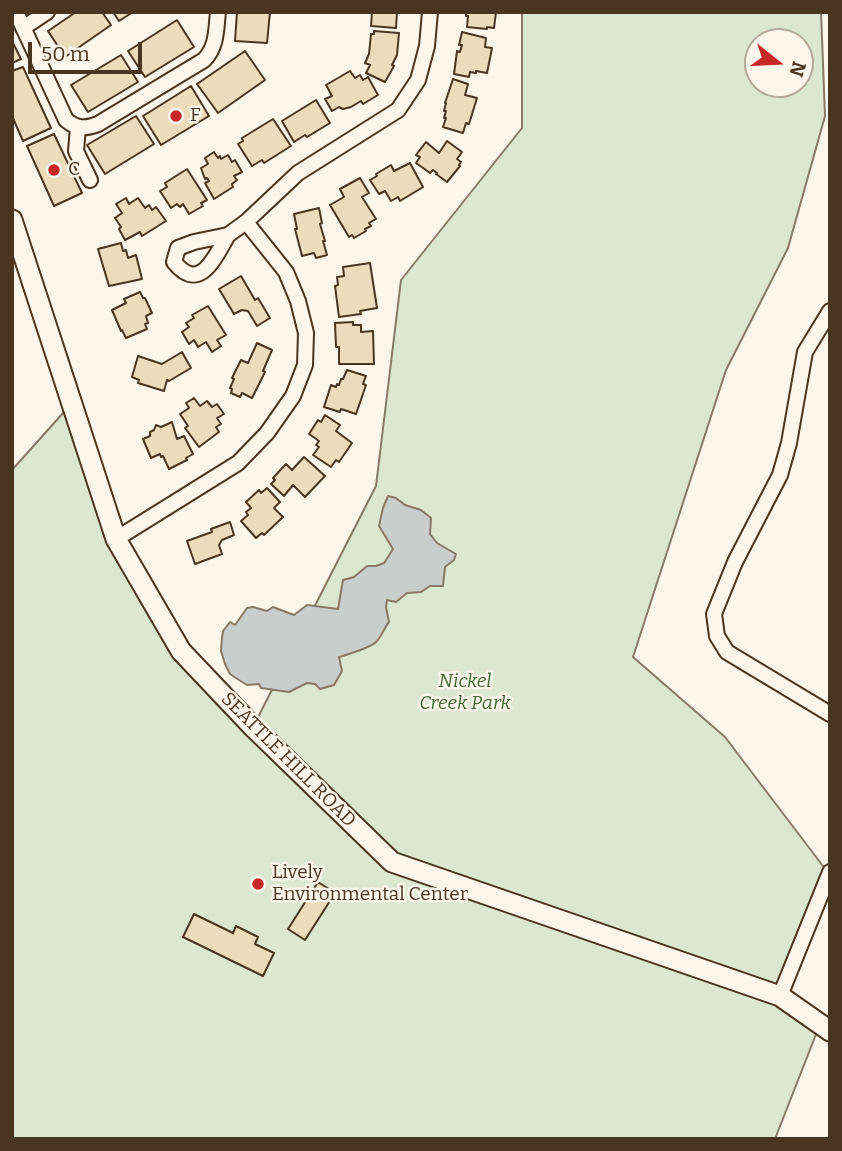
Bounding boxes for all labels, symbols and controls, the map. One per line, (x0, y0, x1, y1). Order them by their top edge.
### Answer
scale bar (32, 28, 145, 72)
north arrow (744, 28, 814, 98)
text: 50 m (41, 41, 90, 67)
text: N (784, 58, 811, 80)
place label: F (190, 105, 201, 127)
marker: F (168, 108, 184, 124)
place label: C (68, 159, 80, 181)
marker: C (46, 162, 62, 178)
park label: Nickel Creek Park (419, 671, 511, 715)
street label: SEATTLE HILL ROAD (216, 688, 360, 832)
place label: Lively Environmental Center (272, 862, 468, 906)
marker: Lively Environmental Center (250, 876, 266, 892)

